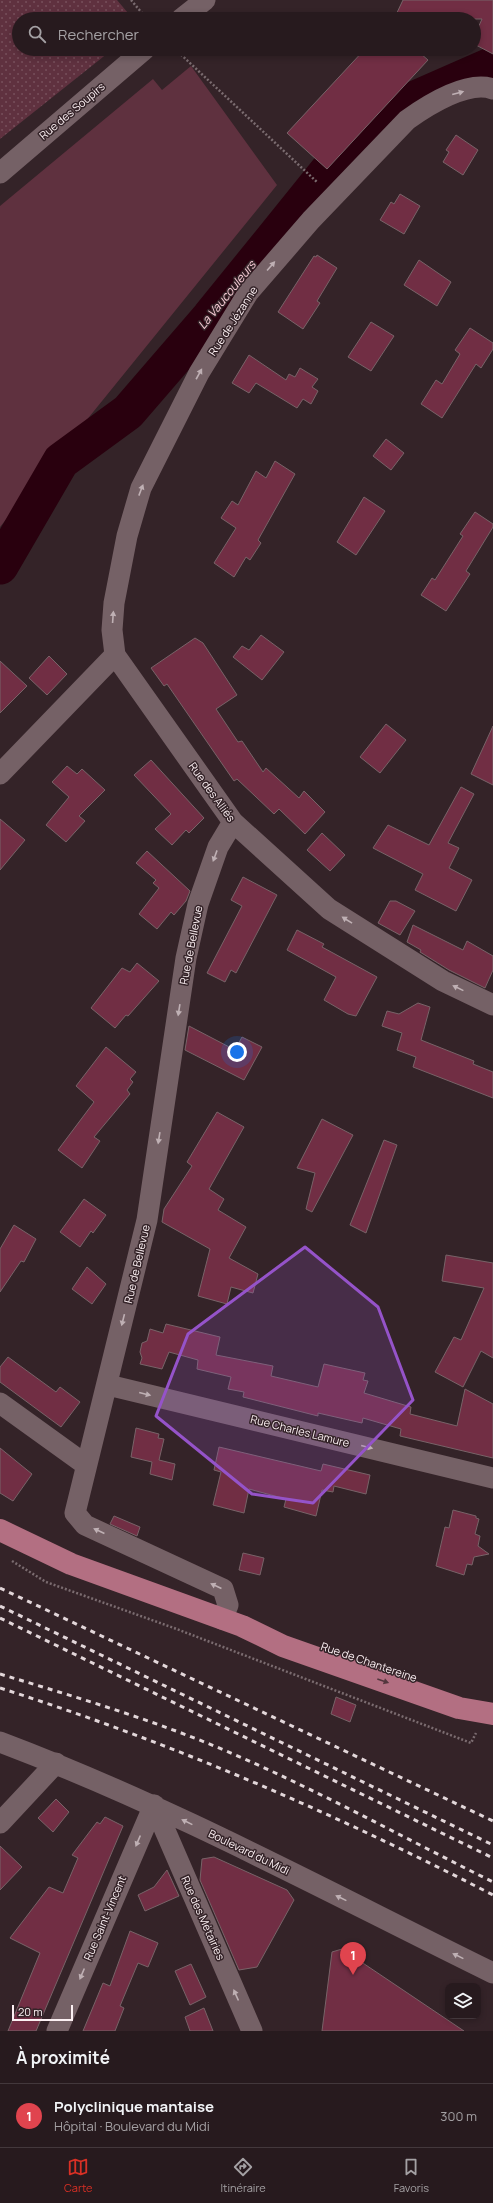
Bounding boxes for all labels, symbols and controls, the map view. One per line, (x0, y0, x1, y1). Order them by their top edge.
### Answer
search box (12, 12, 481, 56)
icon: search (26, 23, 48, 45)
text: Rechercher (58, 24, 139, 45)
street label: Rue des Soupirs (36, 79, 108, 143)
one-way arrow (452, 89, 465, 95)
water label: La Vaucouleurs (194, 255, 261, 333)
one-way arrow (267, 261, 276, 272)
street label: Rue de Jézanne (205, 283, 261, 358)
one-way arrow (196, 368, 203, 380)
one-way arrow (138, 484, 144, 496)
one-way arrow (109, 611, 116, 623)
street label: Rue des Alliés (186, 759, 239, 825)
one-way arrow (212, 851, 218, 863)
street label: Rue de Bellevue (175, 903, 206, 986)
one-way arrow (342, 916, 352, 924)
one-way arrow (452, 985, 464, 991)
one-way arrow (176, 1003, 182, 1016)
your location (227, 1042, 247, 1062)
one-way arrow (156, 1132, 162, 1144)
street label: Rue de Bellevue (120, 1223, 153, 1305)
one-way arrow (120, 1315, 126, 1327)
one-way arrow (140, 1391, 152, 1397)
street label: Rue Charles Lamure (249, 1411, 352, 1450)
one-way arrow (361, 1445, 373, 1451)
one-way arrow (93, 1528, 104, 1534)
one-way arrow (211, 1583, 222, 1589)
street label: Rue de Chantereine (319, 1638, 420, 1685)
one-way arrow (377, 1678, 389, 1684)
one-way arrow (181, 1819, 193, 1825)
street label: Boulevard du Midi (206, 1825, 292, 1878)
one-way arrow (135, 1836, 141, 1847)
street label: Rue Saint-Vincent (80, 1873, 129, 1963)
street label: Rue des Métairies (178, 1873, 229, 1962)
one-way arrow (336, 1895, 347, 1901)
pin: 1 (340, 1942, 366, 1975)
one-way arrow (452, 1953, 464, 1959)
one-way arrow (78, 1968, 84, 1980)
map controls (445, 1983, 481, 2019)
button: layers (445, 1983, 481, 2019)
one-way arrow (233, 1990, 239, 2001)
scale bar (12, 2003, 73, 2022)
text: 20 m (18, 2004, 43, 2019)
text: À proximité (16, 2046, 110, 2069)
text: Polyclinique mantaise (54, 2096, 214, 2117)
text: 1 (26, 2107, 32, 2125)
text: 300 m (440, 2107, 477, 2125)
text: Hôpital · Boulevard du Midi (54, 2117, 210, 2135)
tab: Carte (64, 2156, 93, 2195)
tab: Itinéraire (220, 2156, 266, 2195)
tab: Favoris (394, 2156, 429, 2195)

